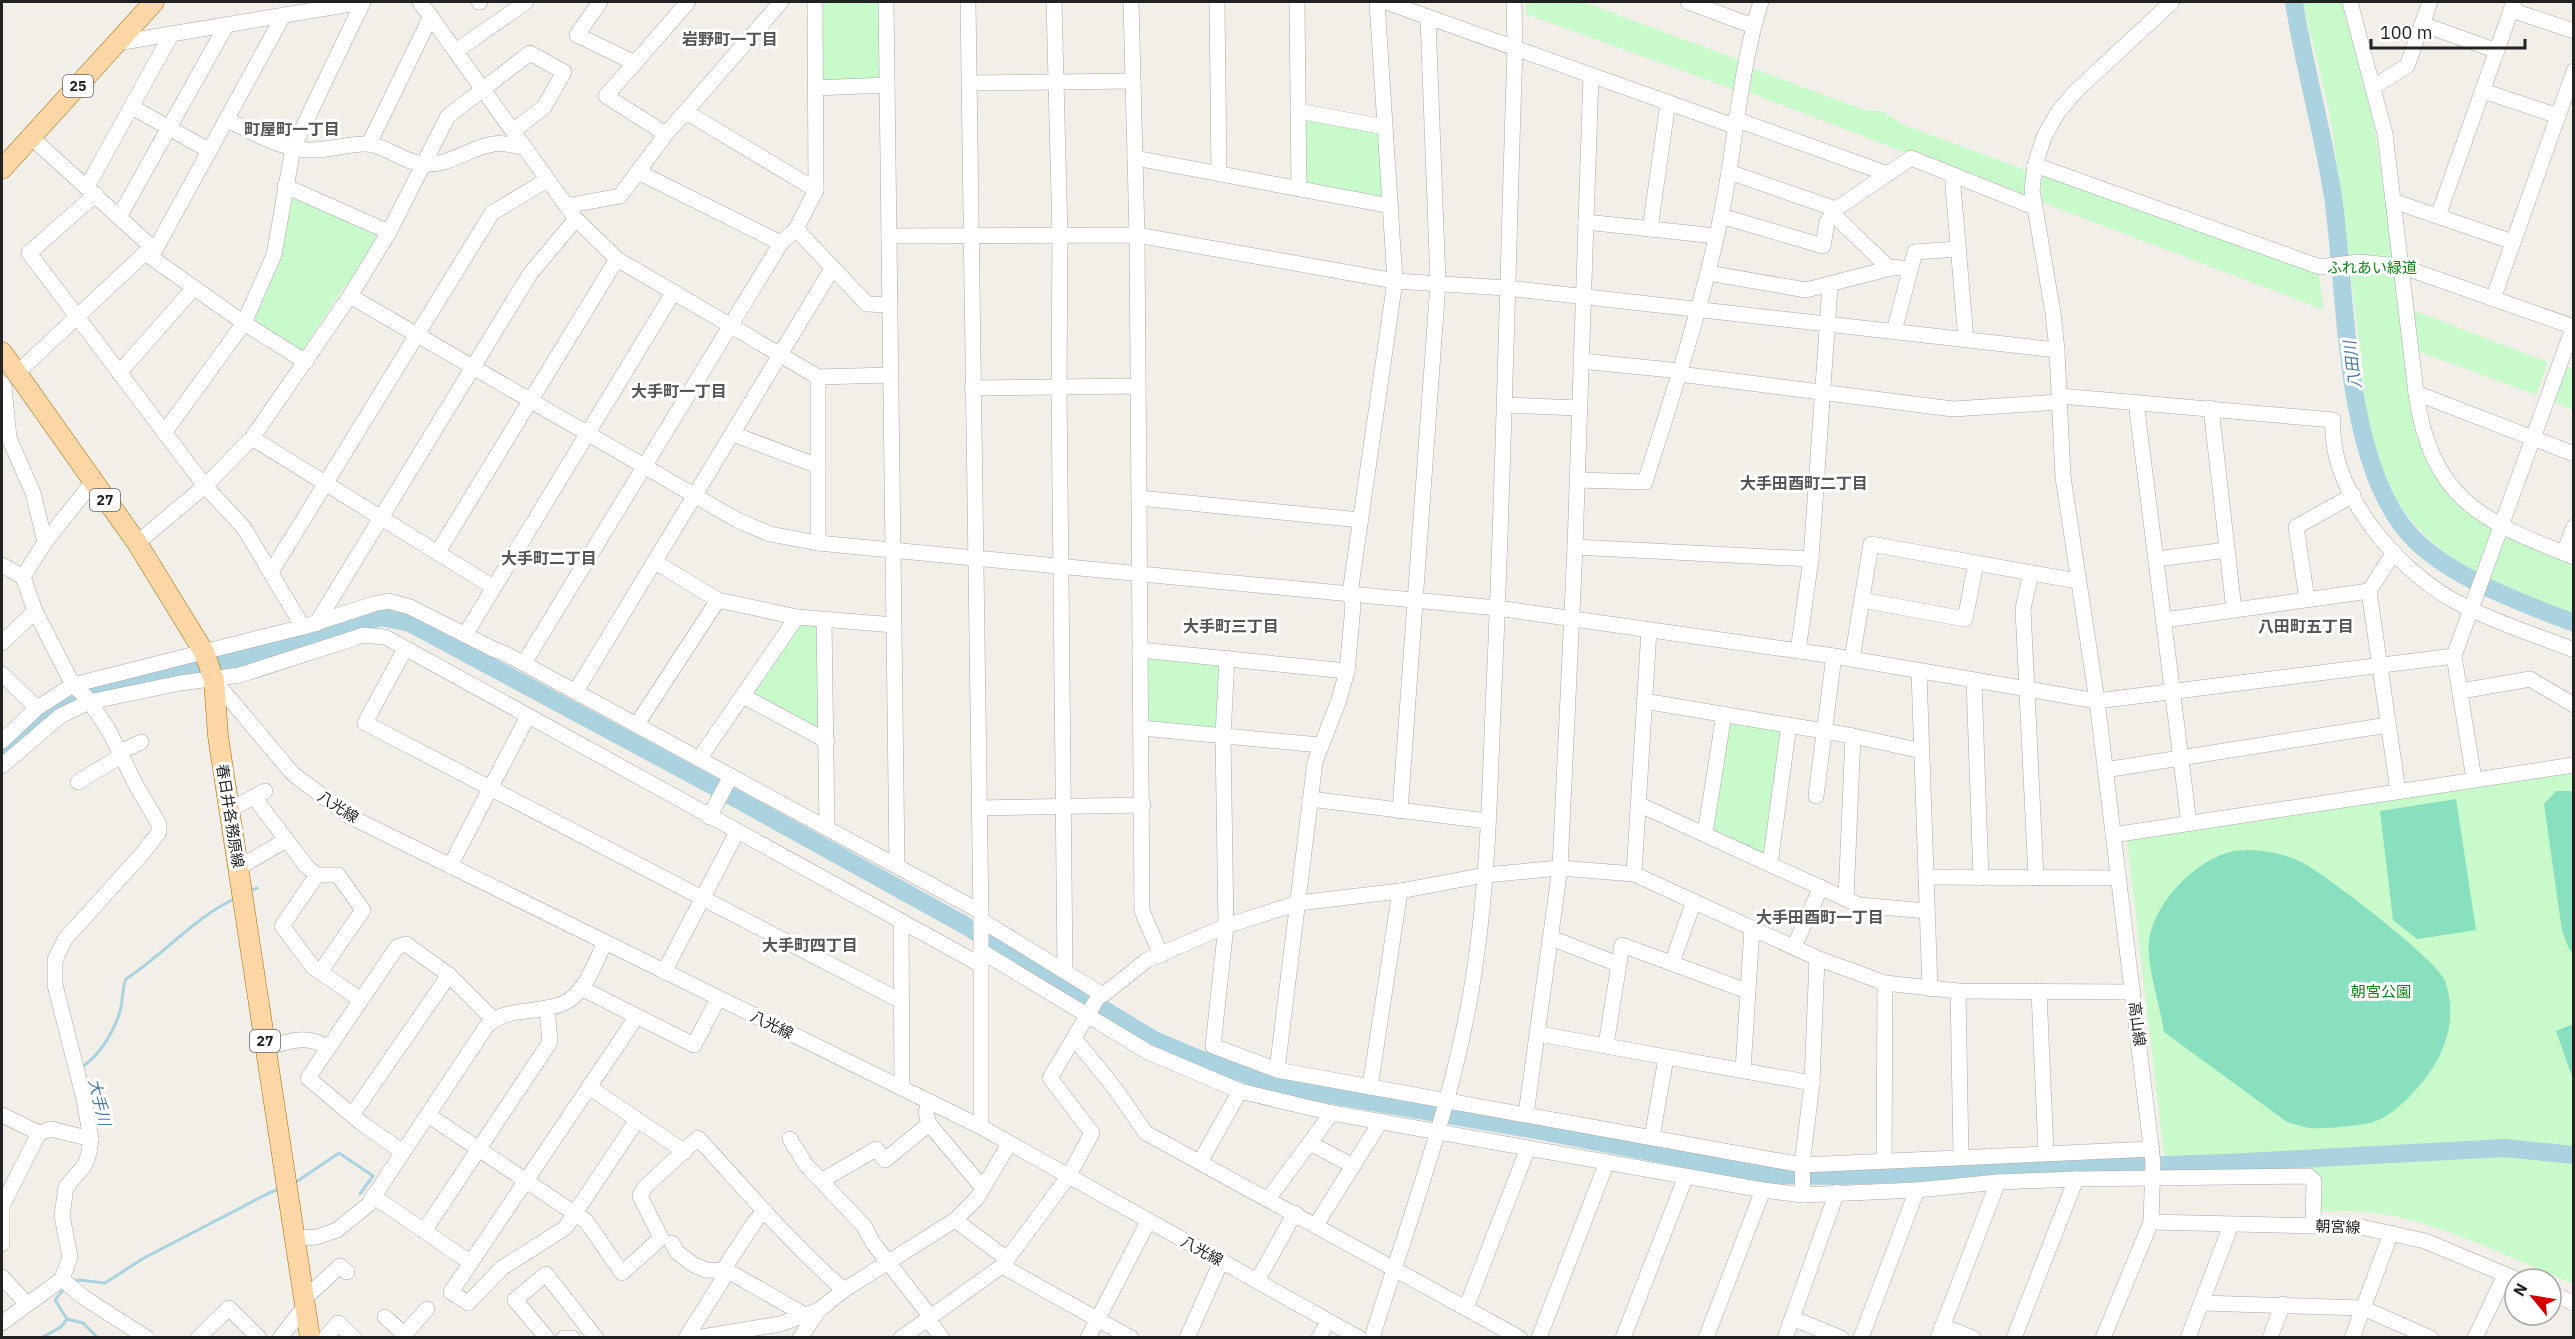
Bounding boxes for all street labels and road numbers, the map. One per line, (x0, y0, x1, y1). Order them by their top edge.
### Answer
road number: 25 (63, 75, 93, 97)
road number: 27 (90, 489, 120, 511)
street label: 春日井各務原線 (213, 763, 248, 869)
street label: 八光線 (314, 786, 362, 827)
street label: 高山線 (2125, 1000, 2150, 1047)
street label: 八光線 (748, 1006, 797, 1043)
road number: 27 (250, 1030, 280, 1052)
street label: 朝宮線 (2315, 1216, 2361, 1237)
street label: 八光線 (1178, 1232, 1227, 1270)

